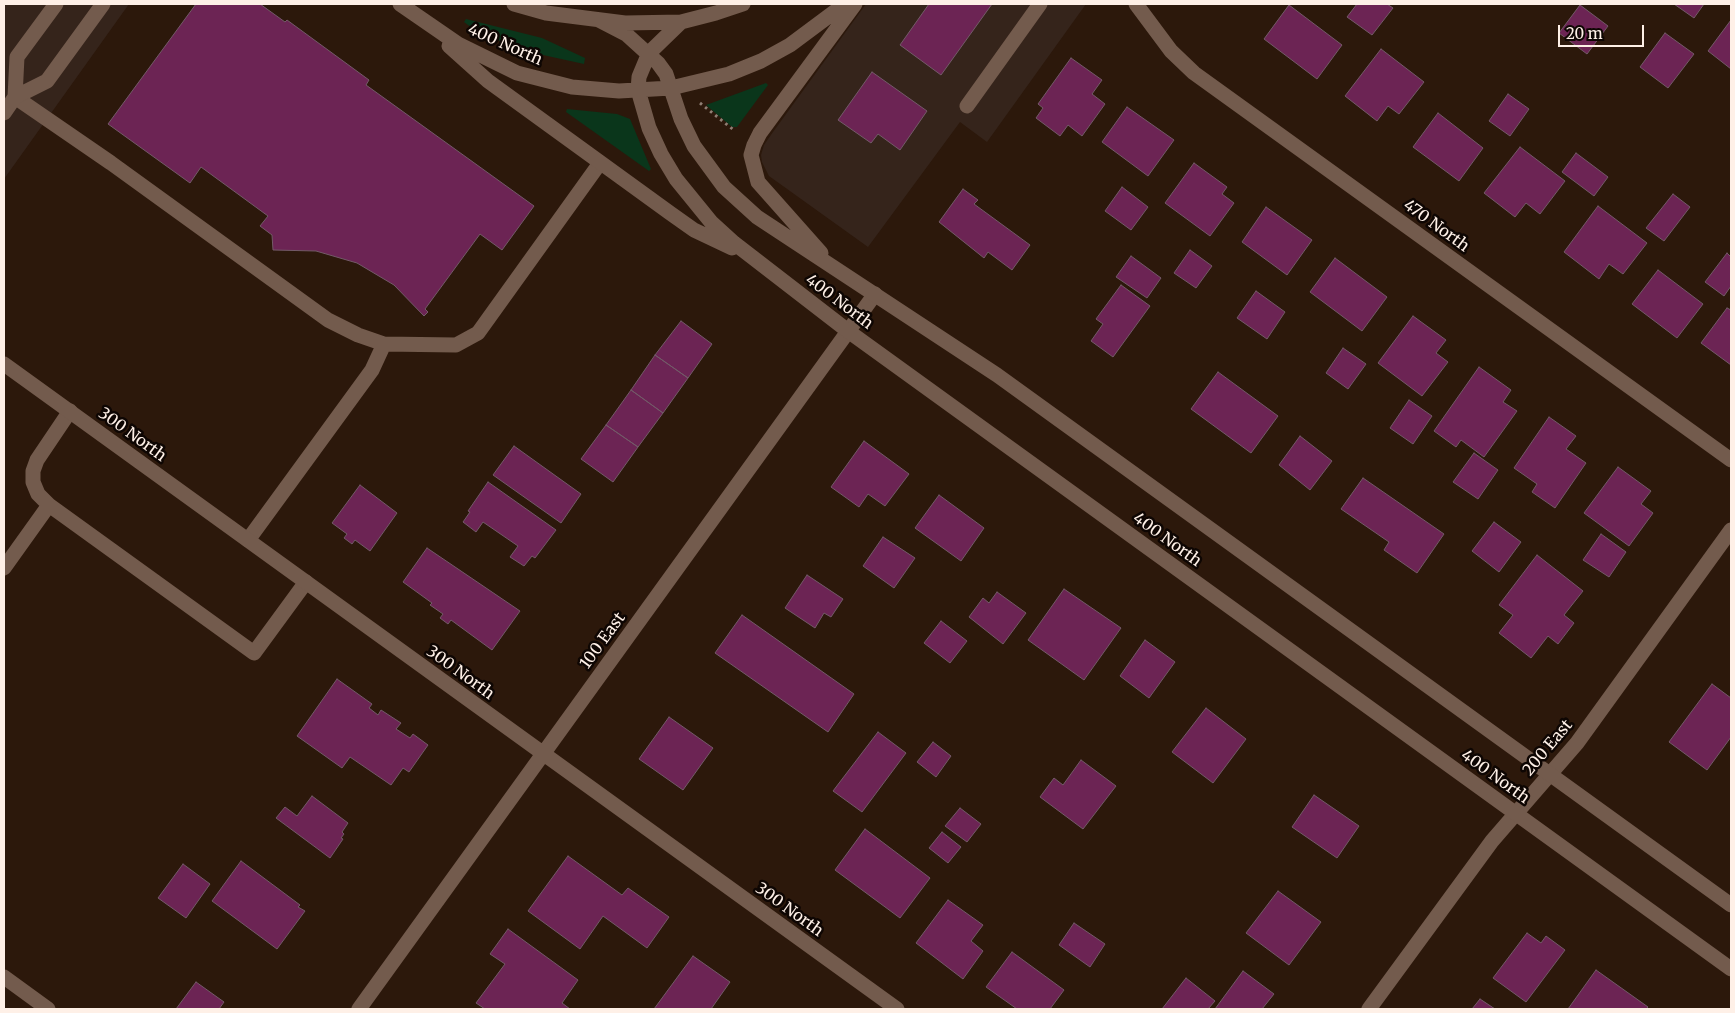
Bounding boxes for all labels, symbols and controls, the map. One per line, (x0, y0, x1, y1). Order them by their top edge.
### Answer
scale bar (1560, 15, 1646, 47)
street label: 400 North (465, 20, 545, 70)
text: 20 m (1566, 24, 1603, 43)
street label: 470 North (1399, 196, 1473, 256)
street label: 400 North (801, 270, 877, 334)
street label: 300 North (94, 404, 170, 466)
street label: 400 North (1129, 509, 1205, 571)
street label: 100 East (576, 609, 630, 673)
street label: 300 North (422, 642, 498, 704)
street label: 200 East (1519, 716, 1577, 780)
street label: 400 North (1457, 746, 1533, 808)
street label: 300 North (751, 879, 827, 941)

